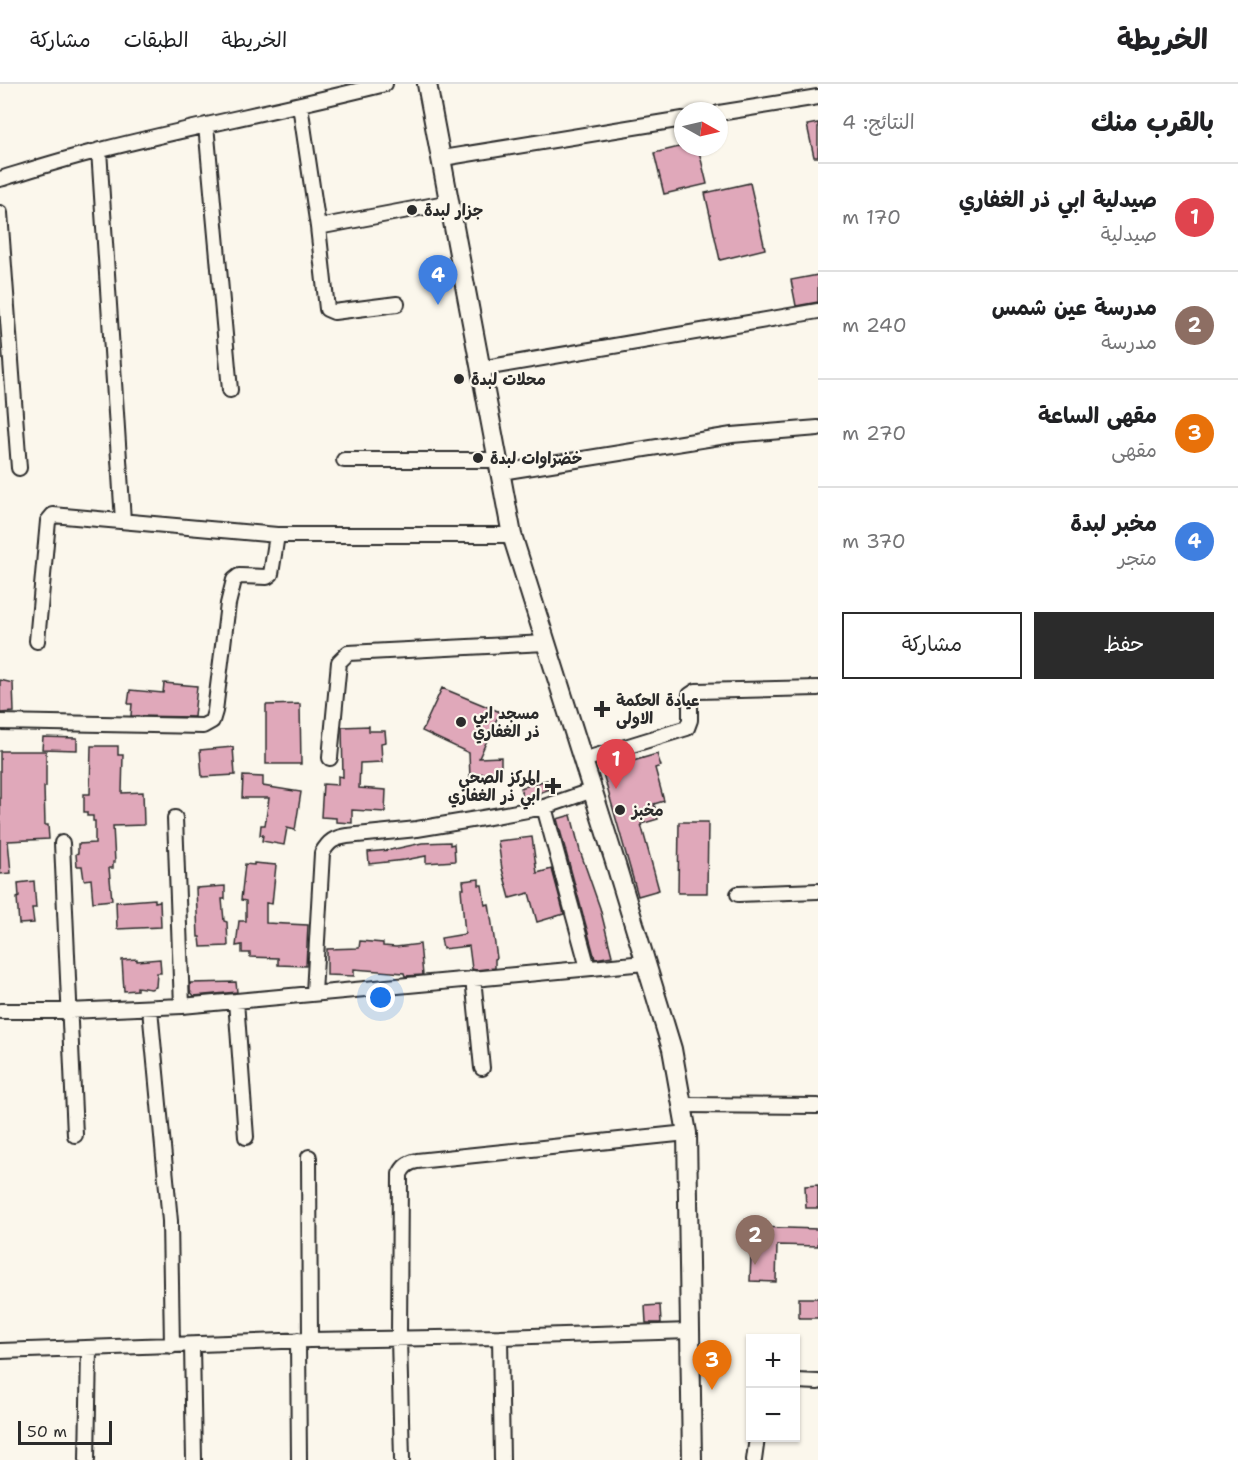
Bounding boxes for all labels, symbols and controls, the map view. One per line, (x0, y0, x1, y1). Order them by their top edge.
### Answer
text: الخريطة (1117, 20, 1208, 58)
text: مشاركة (30, 26, 91, 54)
text: الطبقات (124, 26, 189, 54)
text: الخريطة (222, 26, 287, 54)
north arrow (674, 102, 728, 156)
text: بالقرب منك (1091, 104, 1214, 139)
text: النتائج: 4 (842, 109, 915, 135)
text: صيدلية ابي ذر الغفاري (959, 185, 1157, 214)
place label: جزار لبدة (424, 200, 483, 221)
marker: جزار لبدة (405, 203, 419, 217)
text: 170 m (842, 204, 901, 230)
text: 1 (1190, 204, 1199, 230)
text: صيدلية (1101, 221, 1157, 247)
pin: 4 (418, 256, 458, 305)
text: مدرسة عين شمس (992, 293, 1157, 322)
text: 240 m (842, 312, 907, 338)
text: 2 (1188, 312, 1202, 338)
text: مدرسة (1101, 329, 1157, 355)
place label: محلات لبدة (471, 369, 546, 390)
marker: محلات لبدة (452, 372, 466, 386)
text: مقهى الساعة (1038, 401, 1157, 430)
text: 270 m (842, 420, 906, 446)
text: 3 (1188, 420, 1202, 446)
text: مقهى (1111, 437, 1157, 463)
place label: خضراوات لبدة (490, 448, 582, 469)
marker: خضراوات لبدة (471, 451, 485, 465)
text: مخبر لبدة (1070, 509, 1157, 538)
text: 370 m (842, 528, 906, 554)
text: 4 (1188, 528, 1202, 554)
text: متجر (1118, 545, 1157, 571)
button: مشاركة (842, 612, 1022, 679)
button: حفظ (1034, 612, 1214, 679)
place label: عيادة الحكمة الاولى (616, 690, 700, 729)
marker: عيادة الحكمة الاولى (593, 700, 611, 718)
place label: مسجد ابي ذر الغفاري (473, 703, 540, 744)
marker: مسجد ابي ذر الغفاري (454, 715, 468, 729)
pin: 1 (596, 740, 636, 789)
place label: المركز الصحي ابي ذر الغفاري (448, 767, 540, 810)
marker: المركز الصحي ابي ذر الغفاري (544, 777, 562, 795)
place label: مخبز (630, 800, 664, 821)
marker: مخبز (613, 803, 627, 817)
your location (366, 983, 395, 1012)
pin: 2 (736, 1216, 774, 1265)
map controls (746, 1334, 800, 1442)
button: + (746, 1334, 800, 1388)
pin: 3 (692, 1340, 732, 1390)
button: − (746, 1388, 800, 1442)
scale bar (18, 1418, 112, 1446)
text: 50 m (27, 1421, 67, 1442)

